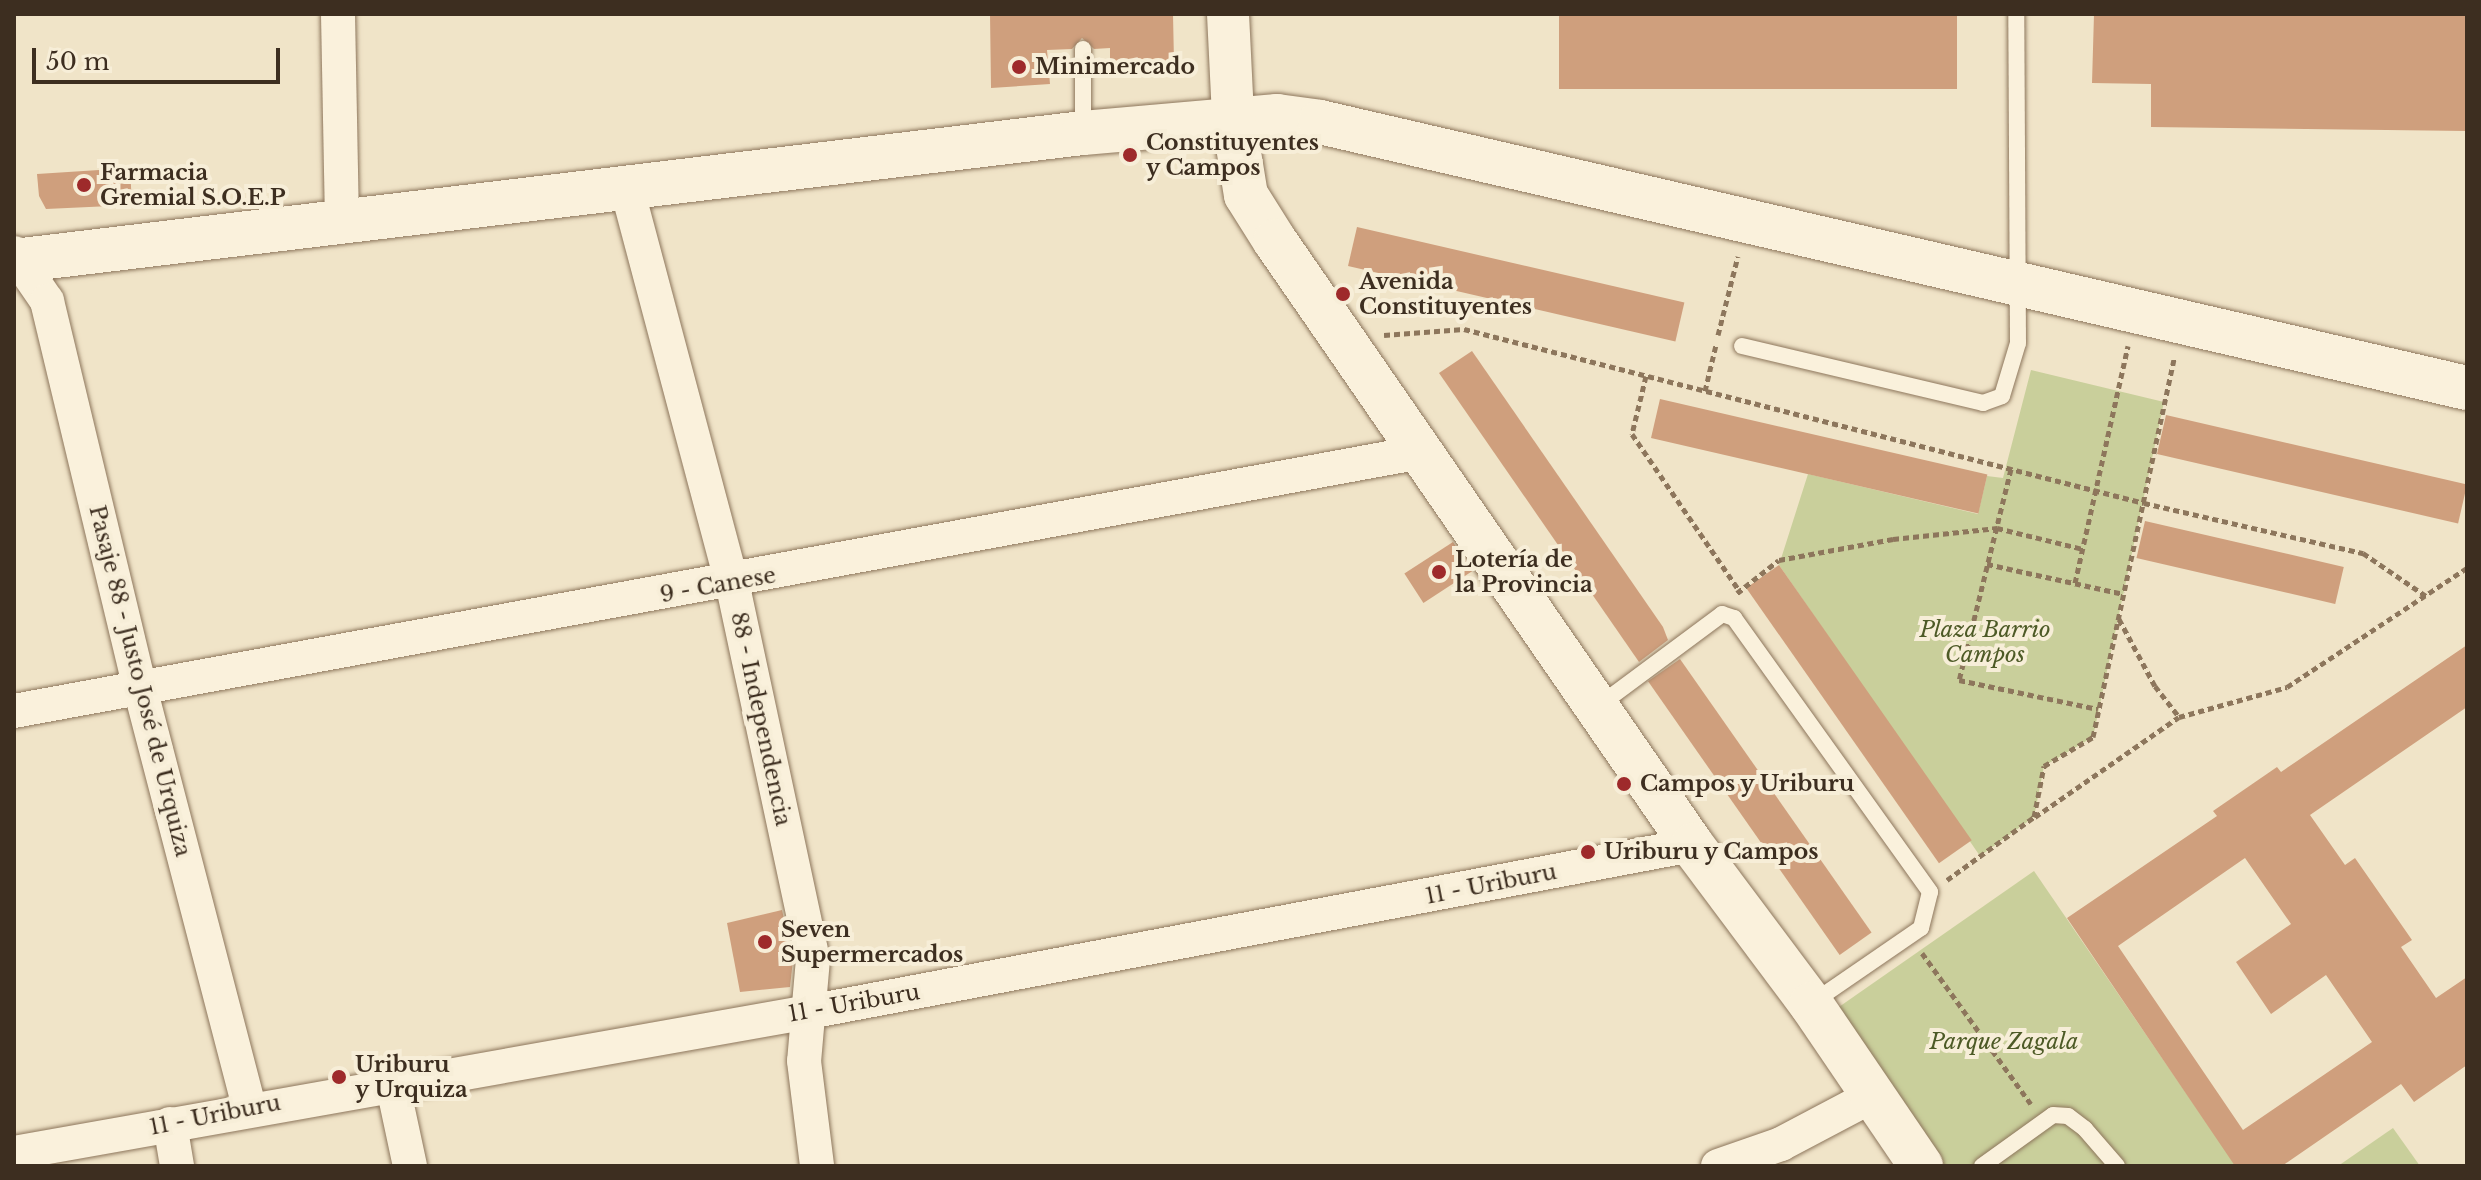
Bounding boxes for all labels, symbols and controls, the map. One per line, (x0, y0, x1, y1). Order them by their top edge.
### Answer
scale bar (36, 32, 284, 82)
text: 50 m (46, 47, 109, 76)
place label: Minimercado (1035, 54, 1195, 80)
marker: Minimercado (1010, 58, 1028, 76)
place label: Constituyentes y Campos (1146, 129, 1319, 180)
marker: Constituyentes y Campos (1121, 146, 1139, 164)
place label: Farmacia Gremial S.O.E.P (100, 159, 286, 210)
marker: Farmacia Gremial S.O.E.P (75, 176, 93, 194)
place label: Avenida Constituyentes (1359, 268, 1532, 320)
marker: Avenida Constituyentes (1334, 285, 1352, 303)
street label: Pasaje 88 - Justo José de Urquiza (84, 503, 196, 859)
place label: Lotería de la Provincia (1455, 546, 1593, 598)
street label: 9 - Canese (658, 562, 778, 608)
marker: Lotería de la Provincia (1430, 563, 1448, 581)
street label: 88 - Independencia (725, 610, 797, 828)
park label: Plaza Barrio Campos (1919, 616, 2051, 668)
place label: Campos y Uriburu (1640, 771, 1856, 797)
marker: Campos y Uriburu (1615, 775, 1633, 793)
place label: Uriburu y Campos (1604, 839, 1820, 865)
marker: Uriburu y Campos (1579, 843, 1597, 861)
street label: 11 - Uriburu (1423, 858, 1559, 910)
place label: Seven Supermercados (781, 916, 963, 968)
marker: Seven Supermercados (756, 933, 774, 951)
street label: 11 - Uriburu (786, 978, 922, 1028)
park label: Parque Zagala (1930, 1029, 2078, 1055)
place label: Uriburu y Urquiza (355, 1051, 468, 1102)
marker: Uriburu y Urquiza (330, 1068, 348, 1086)
street label: 11 - Uriburu (147, 1089, 283, 1141)

